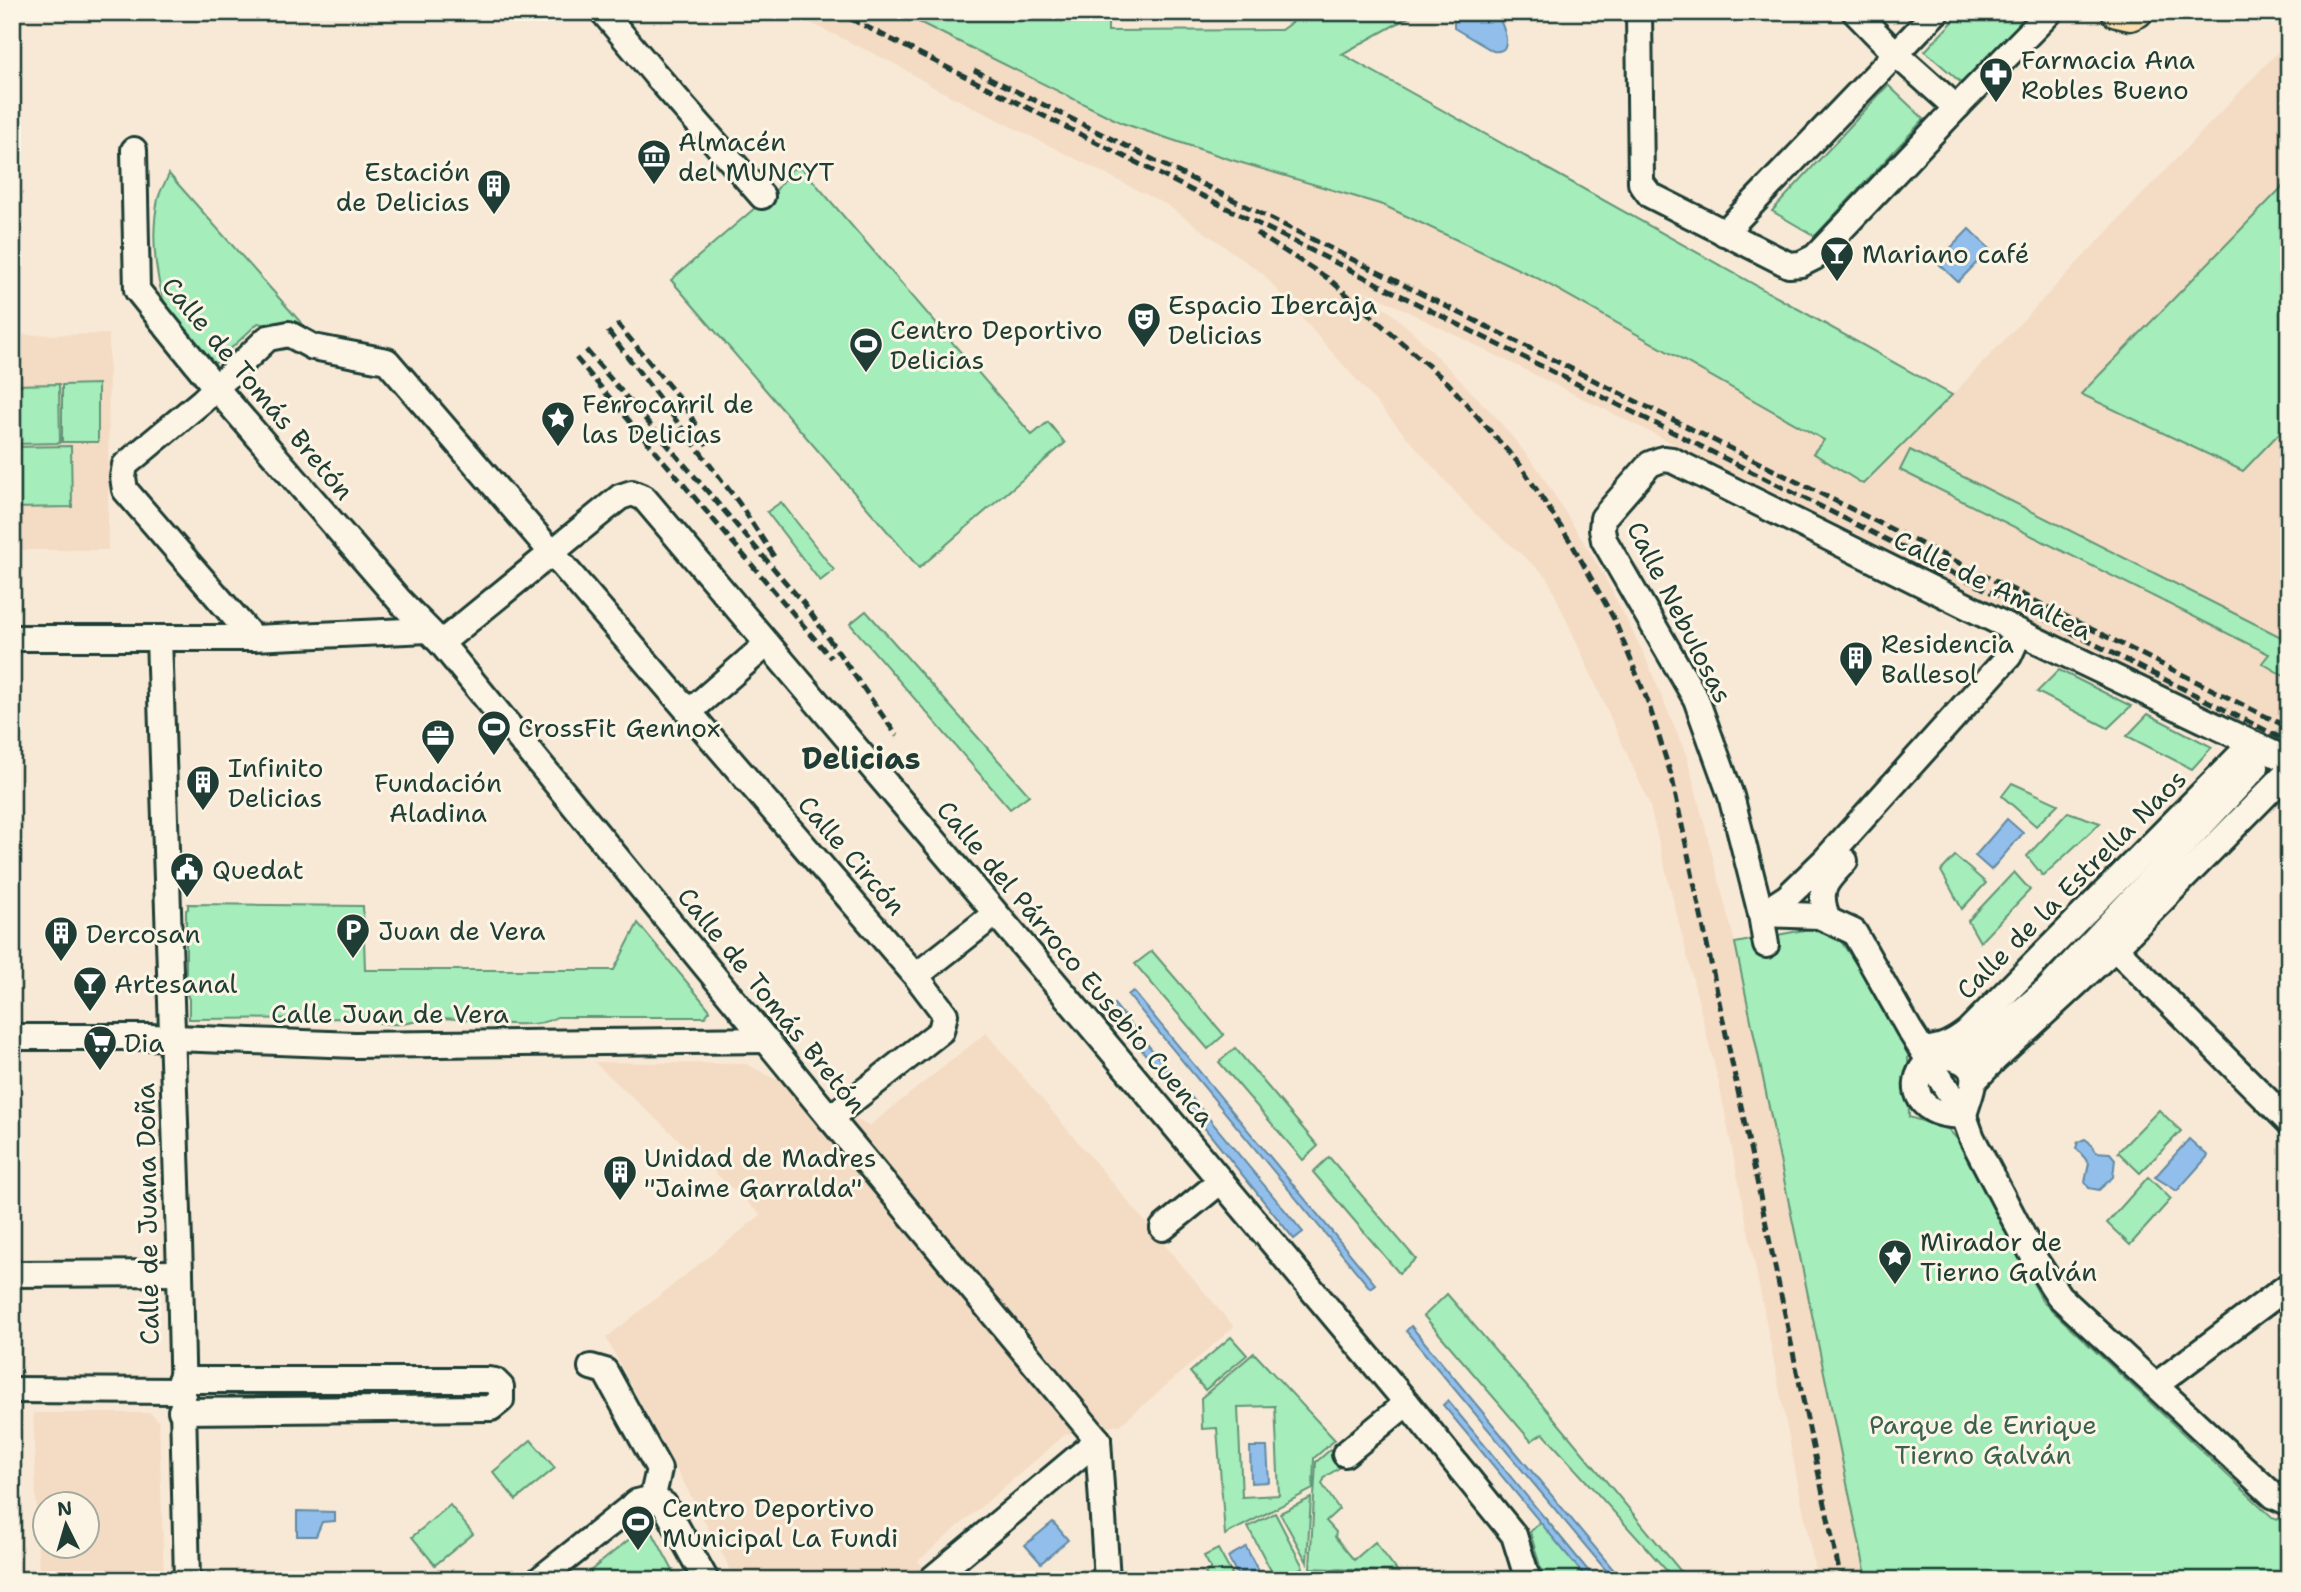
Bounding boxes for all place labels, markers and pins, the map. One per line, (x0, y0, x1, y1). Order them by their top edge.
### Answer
place label: Farmacia Ana Robles Bueno (2021, 42, 2195, 107)
pharmacy icon: Farmacia Ana Robles Bueno (1977, 55, 2015, 104)
place label: Almacén del MUNCYT (678, 124, 835, 189)
museum icon: Almacén del MUNCYT (635, 137, 673, 186)
place label: Estación de Delicias (336, 154, 470, 219)
building icon: Estación de Delicias (475, 167, 513, 216)
bar icon: Mariano café (1818, 234, 1856, 283)
place label: Mariano café (1862, 236, 2029, 271)
place label: Espacio Ibercaja Delicias (1168, 287, 1377, 352)
theatre icon: Espacio Ibercaja Delicias (1125, 300, 1163, 349)
place label: Centro Deportivo Delicias (890, 312, 1102, 377)
sports icon: Centro Deportivo Delicias (847, 325, 885, 374)
place label: Ferrocarril de las Delicias (582, 386, 754, 451)
place icon: Ferrocarril de las Delicias (539, 399, 577, 448)
place label: Residencia Ballesol (1881, 626, 2014, 691)
building icon: Residencia Ballesol (1837, 639, 1875, 688)
sports icon: CrossFit Gennox (475, 708, 513, 757)
place label: CrossFit Gennox (518, 710, 720, 745)
office icon: Fundación Aladina (419, 717, 457, 766)
place label: Infinito Delicias (228, 750, 324, 815)
building icon: Infinito Delicias (184, 763, 222, 812)
place label: Fundación Aladina (374, 765, 502, 830)
public building icon: Quedat (168, 850, 206, 899)
place label: Quedat (212, 852, 304, 887)
parking icon: Juan de Vera (334, 911, 372, 960)
place label: Juan de Vera (378, 913, 545, 948)
building icon: Dercosan (42, 914, 80, 963)
place label: Dercosan (86, 916, 200, 951)
bar icon: Artesanal (71, 964, 109, 1013)
place label: Artesanal (114, 966, 238, 1001)
supermarket icon: Dia (81, 1023, 119, 1072)
place label: Dia (124, 1025, 164, 1060)
place label: Unidad de Madres "Jaime Garralda" (644, 1140, 877, 1205)
building icon: Unidad de Madres "Jaime Garralda" (601, 1153, 639, 1202)
place label: Mirador de Tierno Galván (1920, 1224, 2097, 1289)
place icon: Mirador de Tierno Galván (1876, 1237, 1914, 1286)
place label: Centro Deportivo Municipal La Fundi (662, 1490, 898, 1555)
sports icon: Centro Deportivo Municipal La Fundi (619, 1503, 657, 1552)

